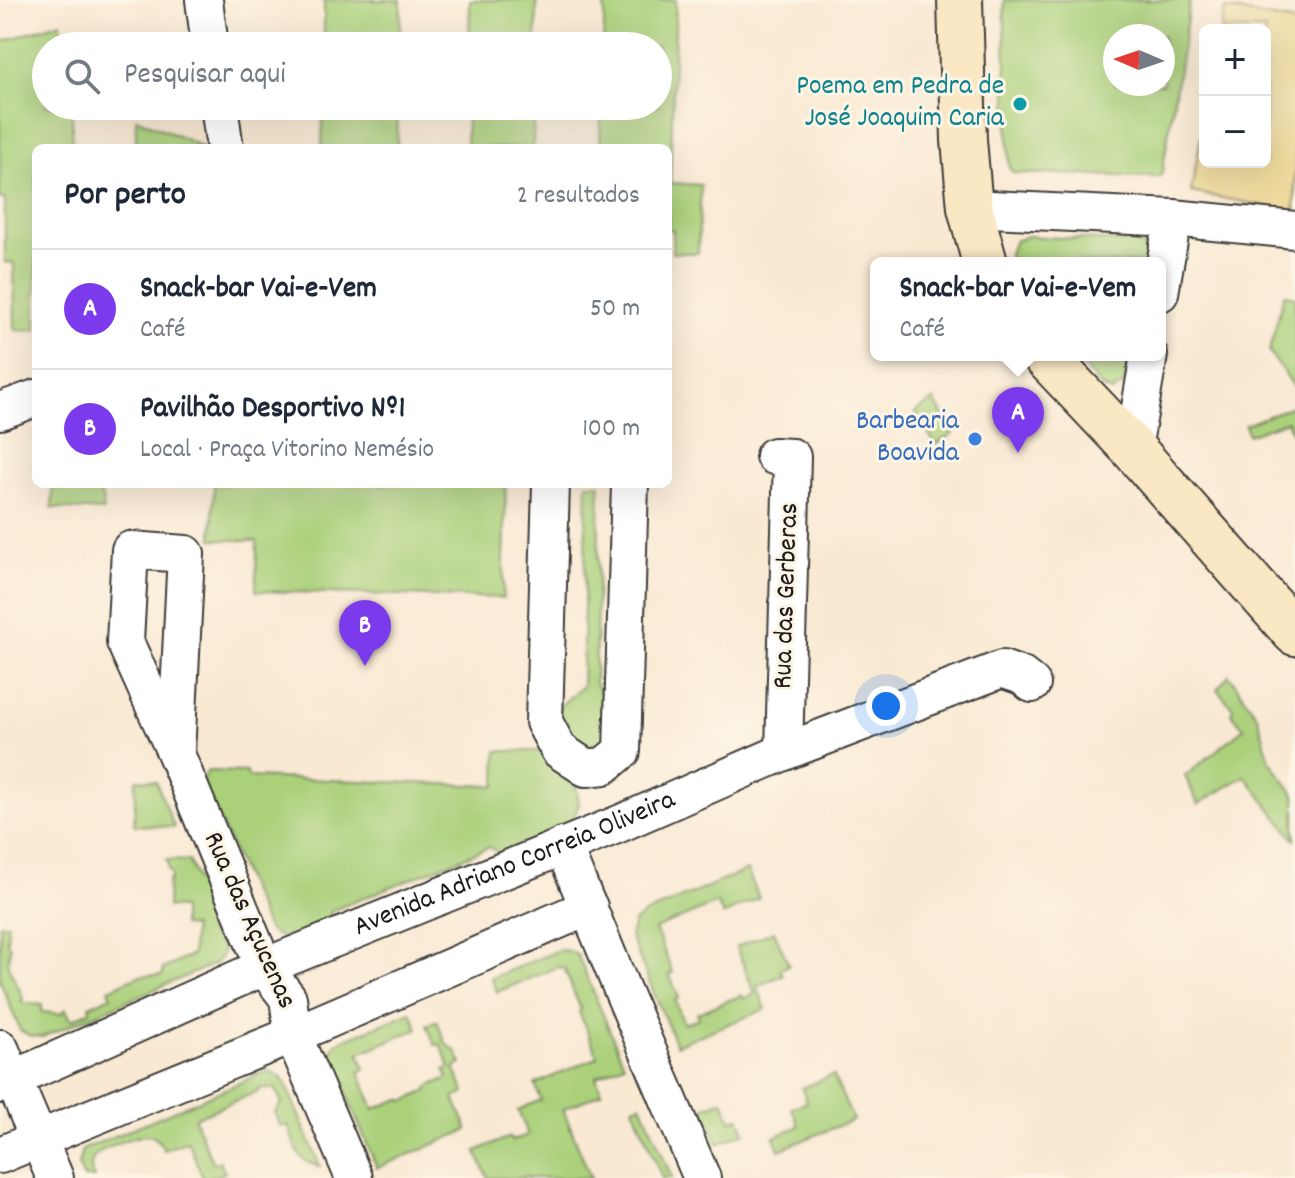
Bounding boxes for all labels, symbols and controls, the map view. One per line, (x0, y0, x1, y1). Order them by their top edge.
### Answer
north arrow (1103, 24, 1175, 96)
map controls (1199, 24, 1271, 168)
button: + (1199, 24, 1271, 96)
search box (32, 32, 672, 120)
icon: search (60, 54, 104, 98)
text: Pesquisar aqui (124, 55, 286, 98)
place label: Poema em Pedra de José Joaquim Caria (796, 68, 1005, 140)
marker: Poema em Pedra de José Joaquim Caria (1011, 95, 1029, 113)
button: − (1199, 96, 1271, 168)
text: Por perto (64, 172, 186, 221)
text: 2 resultados (517, 178, 640, 215)
popup (870, 257, 1166, 361)
text: Snack-bar Vai-e-Vem (140, 269, 377, 312)
text: Snack-bar Vai-e-Vem (900, 269, 1136, 312)
text: A (83, 291, 97, 328)
text: 50 m (590, 291, 640, 328)
text: Café (140, 312, 185, 349)
text: Café (900, 312, 945, 349)
pin: A (992, 387, 1044, 453)
text: Pavilhão Desportivo Nº1 (140, 389, 405, 432)
place label: Barbearia Boavida (856, 403, 960, 475)
text: B (84, 411, 96, 448)
text: 100 m (582, 411, 640, 448)
marker: Barbearia Boavida (966, 430, 984, 448)
text: Local · Praça Vitorino Nemésio (140, 432, 434, 469)
street label: Rua das Gerberas (765, 502, 811, 690)
pin: B (339, 600, 391, 666)
your location (866, 686, 906, 726)
street label: Avenida Adriano Correia Oliveira (348, 781, 683, 949)
street label: Rua das Açucenas (191, 826, 305, 1016)

